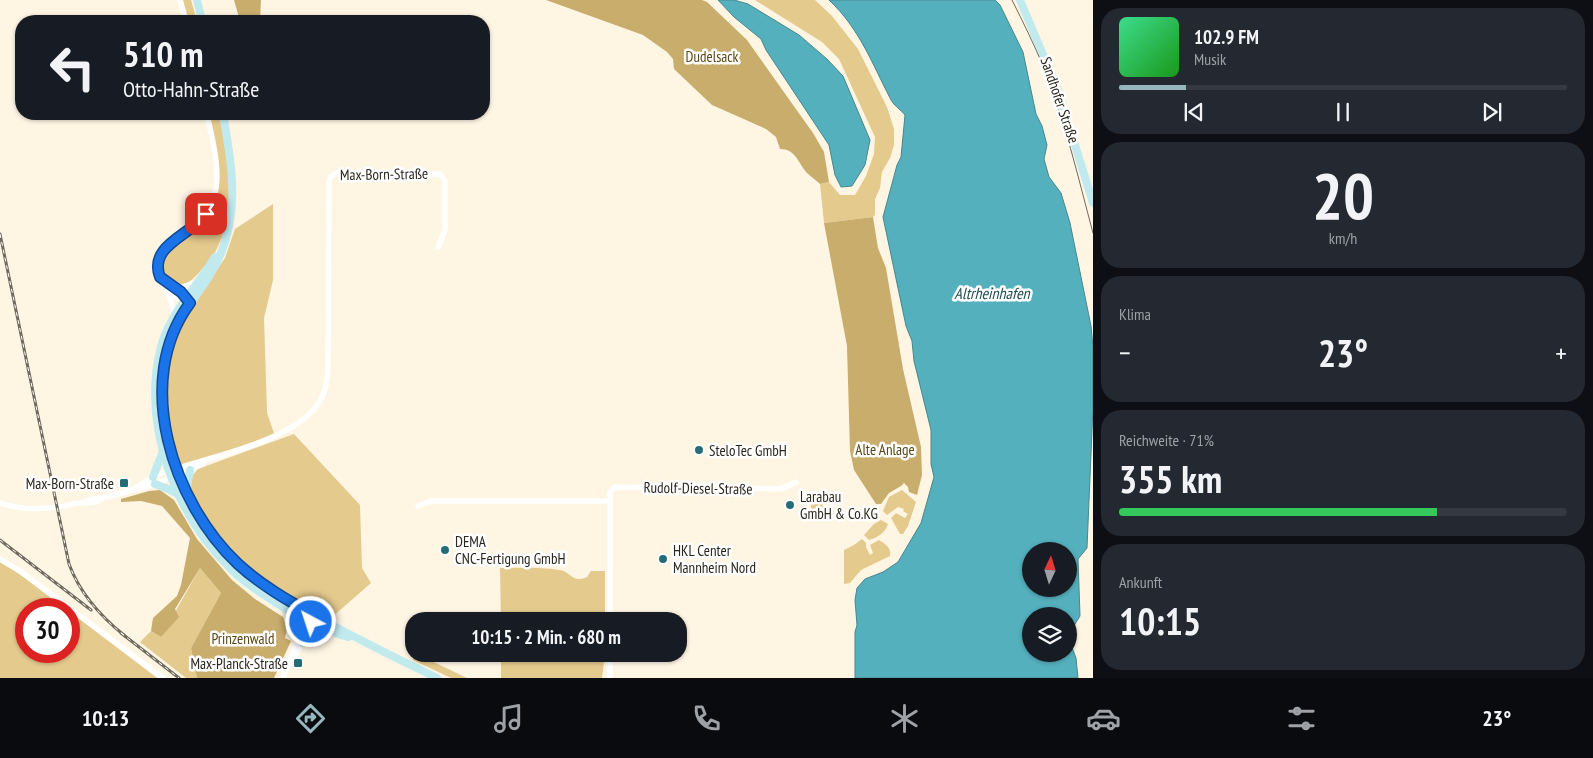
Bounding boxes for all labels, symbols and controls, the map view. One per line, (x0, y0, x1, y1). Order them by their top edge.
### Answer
text: 102.9 FM (1194, 25, 1259, 49)
text: 510 m (123, 31, 204, 77)
icon: left (40, 35, 105, 100)
park label: Dudelsack (686, 47, 739, 66)
text: Musik (1194, 49, 1226, 69)
street label: Sandhofer Straße (1036, 54, 1084, 146)
text: Otto-Hahn-Straße (123, 75, 259, 103)
icon: previous (1180, 98, 1208, 126)
icon: pause (1329, 98, 1357, 126)
icon: next (1478, 98, 1506, 126)
text: 20 (1312, 153, 1374, 237)
street label: Max-Born-Straße (340, 164, 428, 184)
pin (185, 193, 227, 235)
icon: arrive (192, 200, 220, 228)
text: km/h (1329, 228, 1357, 248)
water label: Altrheinhafen (954, 283, 1031, 303)
text: Klima (1119, 304, 1151, 324)
text: 23° (1318, 328, 1368, 377)
text: − (1119, 334, 1131, 371)
text: + (1555, 334, 1567, 371)
text: Reichweite · 71% (1119, 430, 1214, 450)
park label: Alte Anlage (855, 440, 915, 459)
place label: SteloTec GmbH (709, 441, 787, 460)
marker: SteloTec GmbH (693, 444, 705, 456)
text: 355 km (1119, 454, 1222, 503)
place label: Max-Born-Straße (26, 474, 114, 493)
marker: Max-Born-Straße (118, 477, 130, 489)
street label: Rudolf-Diesel-Straße (643, 478, 753, 498)
place label: Larabau GmbH & Co.KG (800, 487, 878, 523)
marker: Larabau GmbH & Co.KG (784, 499, 796, 511)
place label: DEMA CNC-Fertigung GmbH (455, 532, 565, 568)
place label: HKL Center Mannheim Nord (673, 541, 756, 577)
north arrow (1022, 542, 1078, 598)
map controls (1022, 542, 1077, 662)
marker: DEMA CNC-Fertigung GmbH (439, 544, 451, 556)
marker: HKL Center Mannheim Nord (657, 553, 669, 565)
text: Ankunft (1119, 572, 1162, 592)
position arrow (284, 595, 336, 647)
text: 10:15 (1119, 596, 1201, 645)
speed limit sign: 30 (15, 598, 80, 663)
button: layers (1022, 607, 1077, 662)
text: 10:15 · 2 Min. · 680 m (471, 625, 621, 649)
park label: Prinzenwald (211, 629, 275, 648)
place label: Max-Planck-Straße (190, 654, 288, 673)
marker: Max-Planck-Straße (292, 657, 304, 669)
icon: directions (293, 701, 328, 736)
icon: music (491, 701, 526, 736)
icon: phone (689, 701, 724, 736)
icon: climate (887, 701, 922, 736)
icon: car (1086, 701, 1121, 736)
icon: filters (1284, 701, 1319, 736)
text: 10:13 (82, 704, 129, 732)
text: 23° (1482, 704, 1511, 732)

